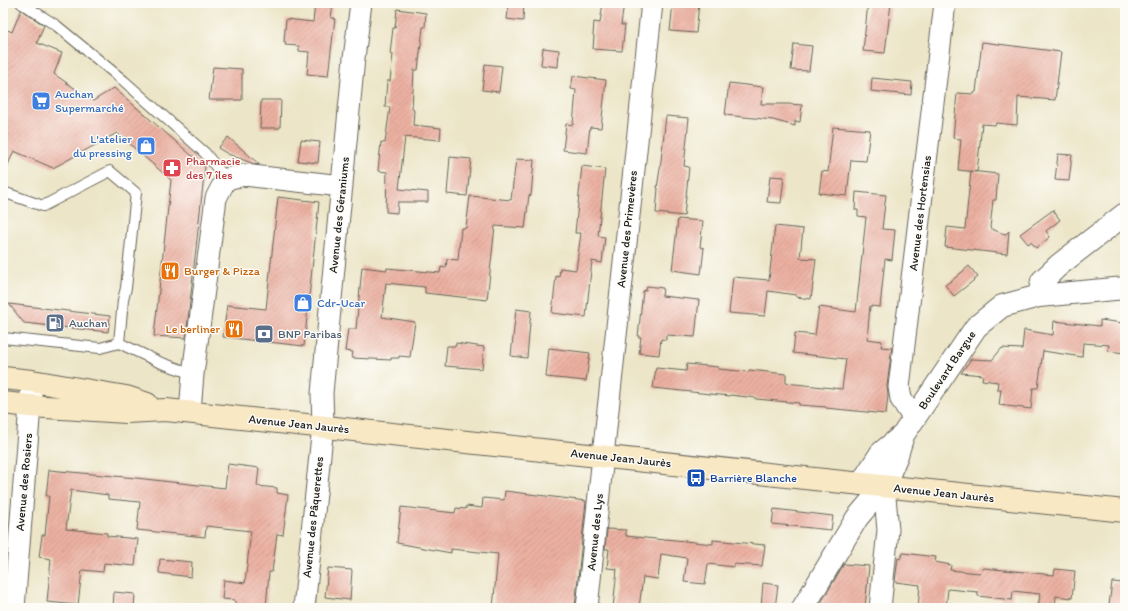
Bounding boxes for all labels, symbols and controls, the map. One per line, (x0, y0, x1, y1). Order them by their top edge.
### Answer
place label: Auchan Supermarché (55, 87, 124, 115)
supermarket icon: Auchan Supermarché (30, 90, 52, 112)
place label: L'atelier du pressing (73, 132, 133, 160)
shop icon: L'atelier du pressing (135, 135, 157, 157)
place label: Pharmacie des 7 îles (186, 154, 241, 182)
street label: Avenue des Hortensias (906, 154, 934, 272)
street label: Avenue des Géraniums (326, 156, 352, 274)
pharmacy icon: Pharmacie des 7 îles (161, 157, 183, 179)
street label: Avenue des Primevères (614, 170, 640, 288)
restaurant icon: Burger & Pizza (159, 260, 181, 282)
place label: Burger & Pizza (184, 264, 261, 278)
shop icon: Cdr-Ucar (292, 292, 314, 314)
place label: Cdr-Ucar (317, 296, 366, 310)
fuel station icon: Auchan (44, 312, 66, 334)
place label: Auchan (69, 316, 108, 330)
restaurant icon: Le berliner (223, 318, 245, 340)
place label: Le berliner (166, 322, 220, 336)
bank icon: BNP Paribas (253, 323, 275, 345)
place label: BNP Paribas (278, 327, 342, 341)
street label: Boulevard Bargue (915, 328, 979, 412)
street label: Avenue Jean Jaurès (248, 412, 350, 436)
street label: Avenue des Rosiers (13, 433, 35, 531)
street label: Avenue Jean Jaurès (570, 446, 672, 470)
street label: Avenue des Pâquerettes (300, 456, 326, 578)
bus stop icon: Barrière Blanche (685, 467, 707, 489)
place label: Barrière Blanche (710, 471, 797, 485)
street label: Avenue Jean Jaurès (893, 481, 995, 505)
street label: Avenue des Lys (584, 493, 606, 571)

